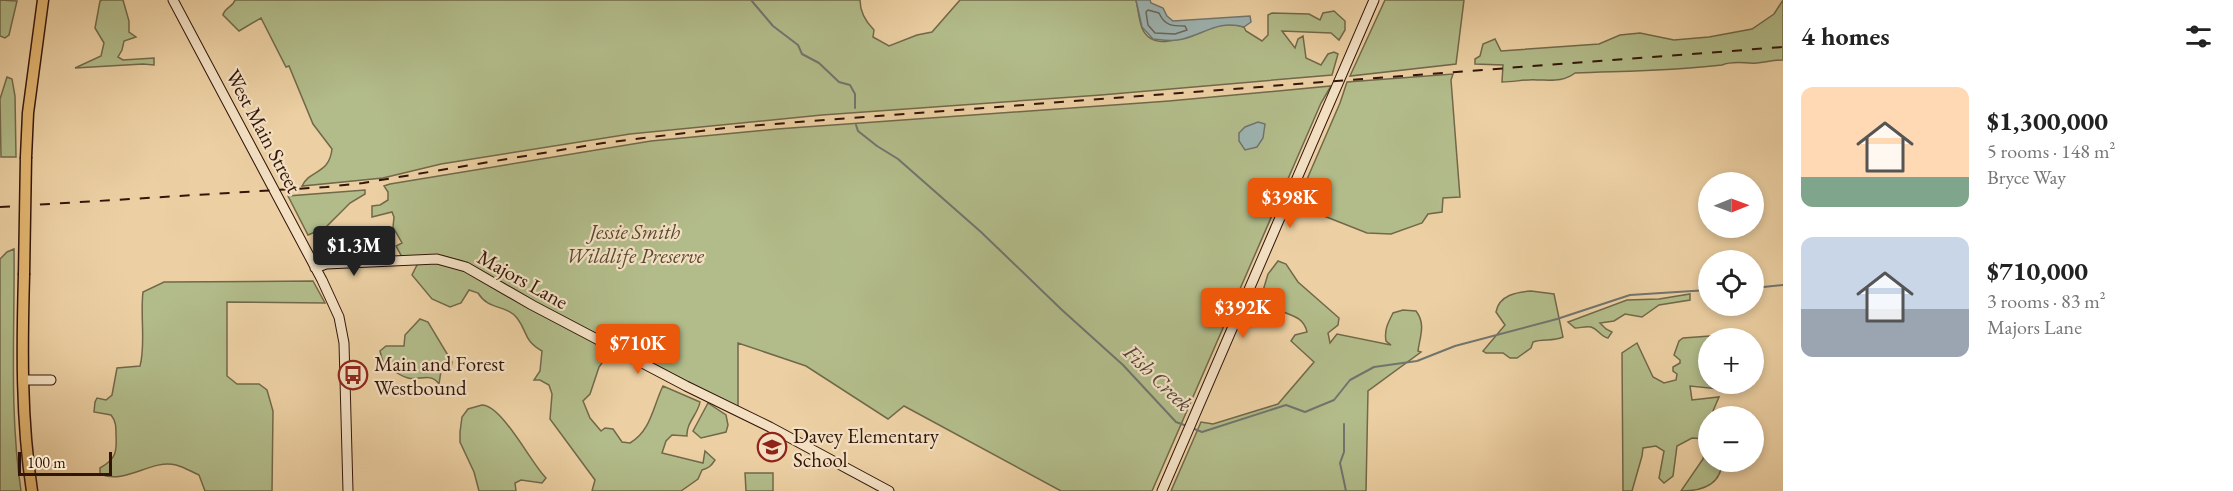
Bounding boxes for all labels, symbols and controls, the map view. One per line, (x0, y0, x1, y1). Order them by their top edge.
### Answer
text: 4 homes (1801, 19, 1890, 53)
icon: filters (2182, 20, 2215, 53)
street label: West Main Street (220, 64, 308, 198)
text: $1,300,000 (1987, 104, 2108, 138)
icon: home (1849, 111, 1921, 183)
text: 5 rooms · 148 m² (1987, 138, 2115, 164)
text: Bryce Way (1987, 164, 2066, 190)
north arrow (1698, 172, 1764, 238)
map controls (1698, 172, 1764, 472)
pin: $398K (1248, 178, 1332, 229)
text: $398K (1262, 184, 1318, 210)
park label: Jessie Smith Wildlife Preserve (566, 218, 705, 269)
pin: $1.3M (312, 226, 396, 277)
text: $1.3M (327, 232, 381, 258)
street label: Majors Lane (473, 243, 573, 315)
button: locate (1698, 250, 1764, 316)
text: $710,000 (1987, 254, 2088, 288)
icon: home (1849, 261, 1921, 333)
pin: $392K (1201, 288, 1285, 339)
text: 3 rooms · 83 m² (1987, 288, 2106, 314)
text: $392K (1215, 294, 1271, 320)
text: Majors Lane (1987, 314, 2082, 340)
pin: $710K (596, 324, 680, 375)
button: + (1698, 328, 1764, 394)
text: $710K (610, 330, 666, 356)
water label: Fish Creek (1117, 337, 1199, 418)
place label: Main and Forest Westbound (374, 350, 505, 401)
bus stop icon: Main and Forest Westbound (337, 359, 369, 391)
button: − (1698, 406, 1764, 472)
place label: Davey Elementary School (793, 422, 940, 473)
school or university icon: Davey Elementary School (756, 431, 788, 463)
scale bar (18, 449, 112, 476)
text: 100 m (27, 452, 66, 473)

